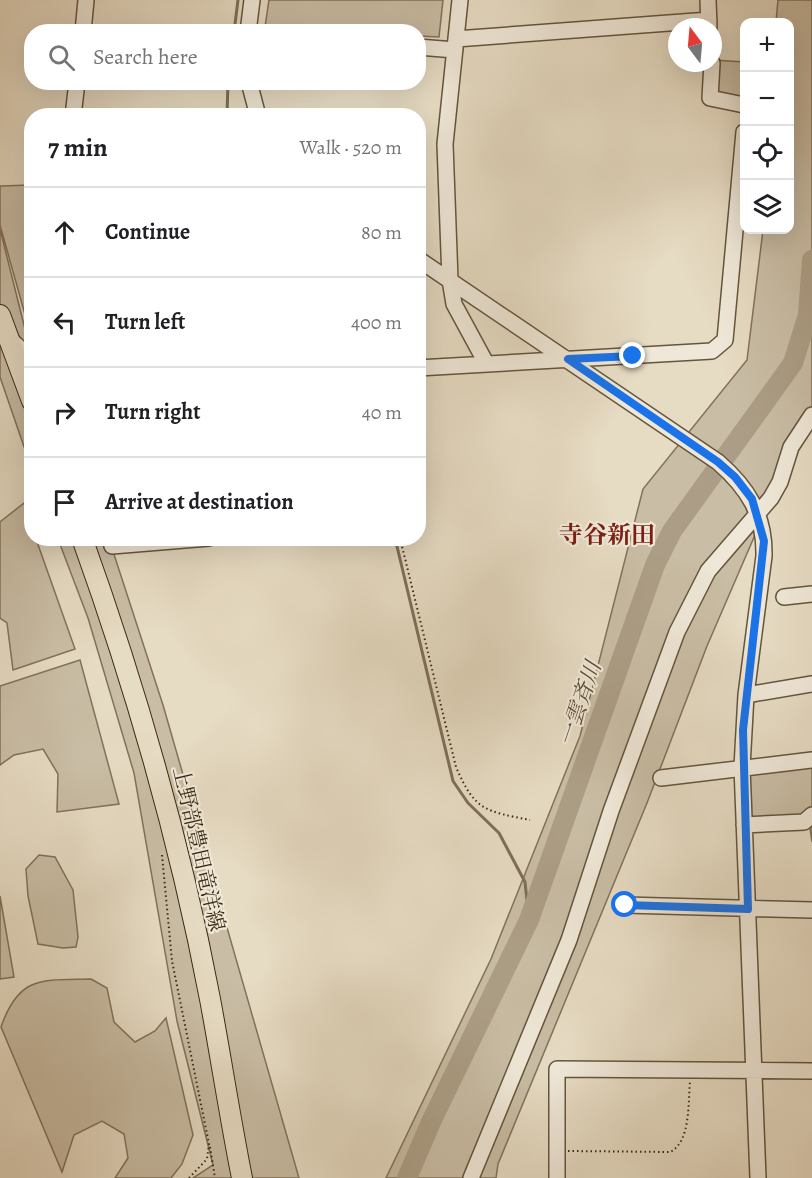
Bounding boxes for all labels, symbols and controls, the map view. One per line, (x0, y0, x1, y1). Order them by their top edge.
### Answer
north arrow (668, 18, 722, 72)
map controls (740, 18, 794, 234)
button: + (740, 18, 794, 72)
search box (24, 24, 426, 90)
icon: search (45, 41, 78, 74)
text: Search here (93, 42, 198, 72)
button: − (740, 72, 794, 126)
button: locate (740, 126, 794, 180)
text: 7 min (48, 130, 108, 165)
text: Walk · 520 m (300, 134, 402, 161)
button: layers (740, 180, 794, 234)
icon: ahead (48, 216, 81, 249)
text: Continue (105, 217, 190, 247)
text: 80 m (361, 219, 402, 246)
icon: left (48, 306, 81, 339)
text: Turn left (105, 307, 185, 337)
text: 400 m (351, 309, 402, 336)
route end (619, 342, 645, 368)
icon: right (48, 396, 81, 429)
text: Turn right (105, 397, 201, 427)
text: 40 m (362, 399, 402, 426)
icon: arrive (48, 486, 81, 519)
text: Arrive at destination (105, 487, 294, 517)
district label: 寺谷新田 (559, 519, 655, 551)
water label: 一雲斉川 (551, 656, 609, 750)
street label: 上野部豊田竜洋線 (166, 764, 232, 934)
route start (611, 891, 637, 917)

